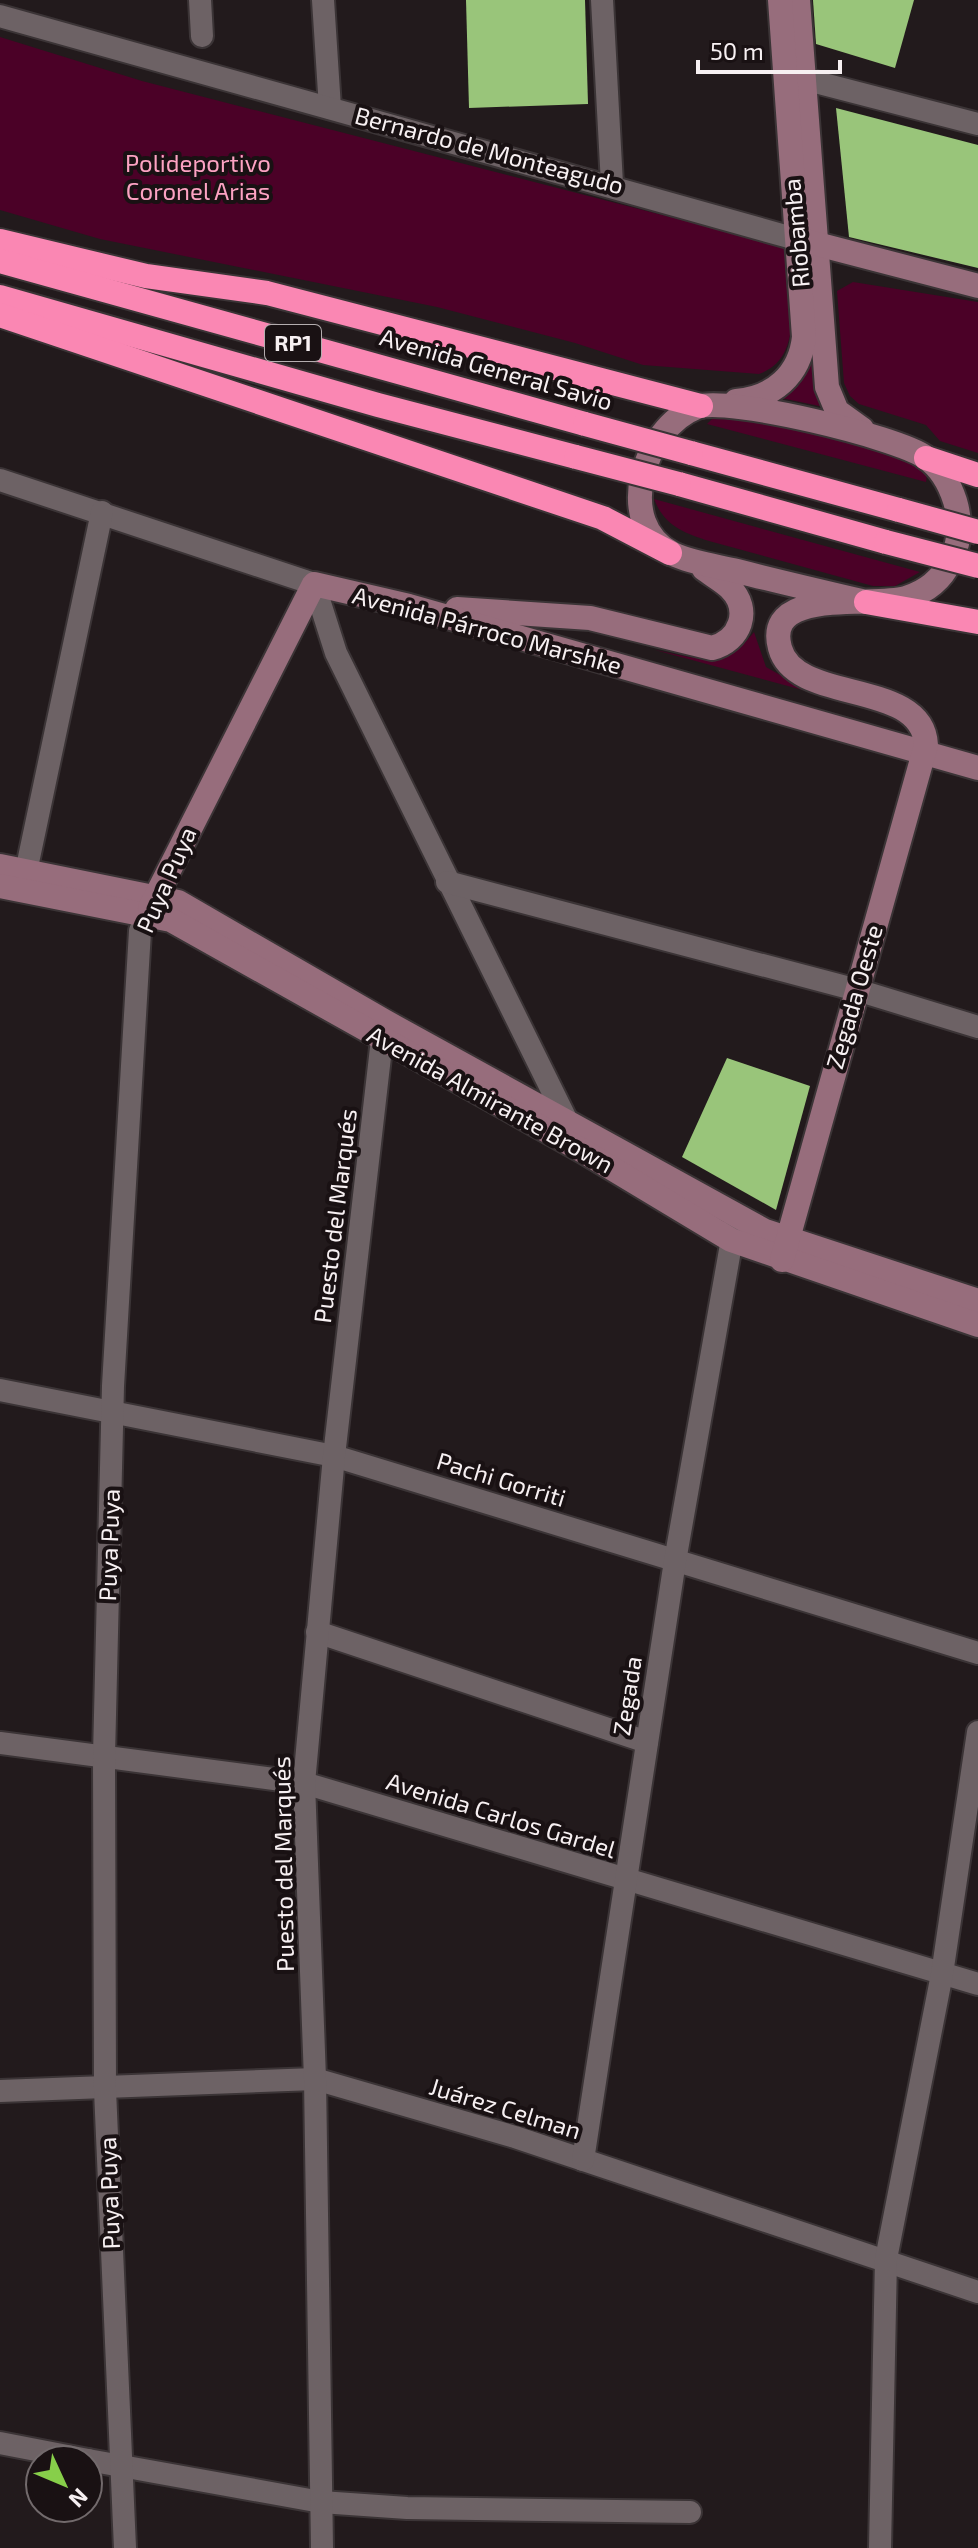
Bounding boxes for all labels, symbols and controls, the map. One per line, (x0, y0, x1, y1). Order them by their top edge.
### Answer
scale bar (698, 24, 840, 74)
text: 50 m (710, 36, 764, 65)
street label: Bernardo de Monteagudo (352, 100, 627, 199)
park label: Polideportivo Coronel Arias (125, 148, 271, 205)
street label: Riobamba (776, 177, 815, 289)
street label: Avenida General Savio (377, 321, 616, 416)
road number: RP1 (265, 325, 321, 361)
street label: Avenida Párroco Marshke (350, 580, 625, 679)
street label: Puya Puya (129, 822, 202, 937)
street label: Zegada Oeste (819, 921, 888, 1072)
street label: Avenida Almirante Brown (363, 1019, 619, 1178)
street label: Puesto del Marqués (307, 1107, 362, 1325)
street label: Pachi Gorriti (433, 1445, 569, 1512)
street label: Puya Puya (92, 1488, 125, 1602)
street label: Zegada (606, 1654, 647, 1737)
street label: Puesto del Marqués (266, 1756, 299, 1972)
street label: Avenida Carlos Gardel (383, 1766, 620, 1863)
street label: Juárez Celman (426, 2071, 585, 2144)
street label: Puya Puya (92, 2136, 125, 2250)
north arrow (24, 2444, 104, 2524)
text: N (64, 2484, 94, 2513)

